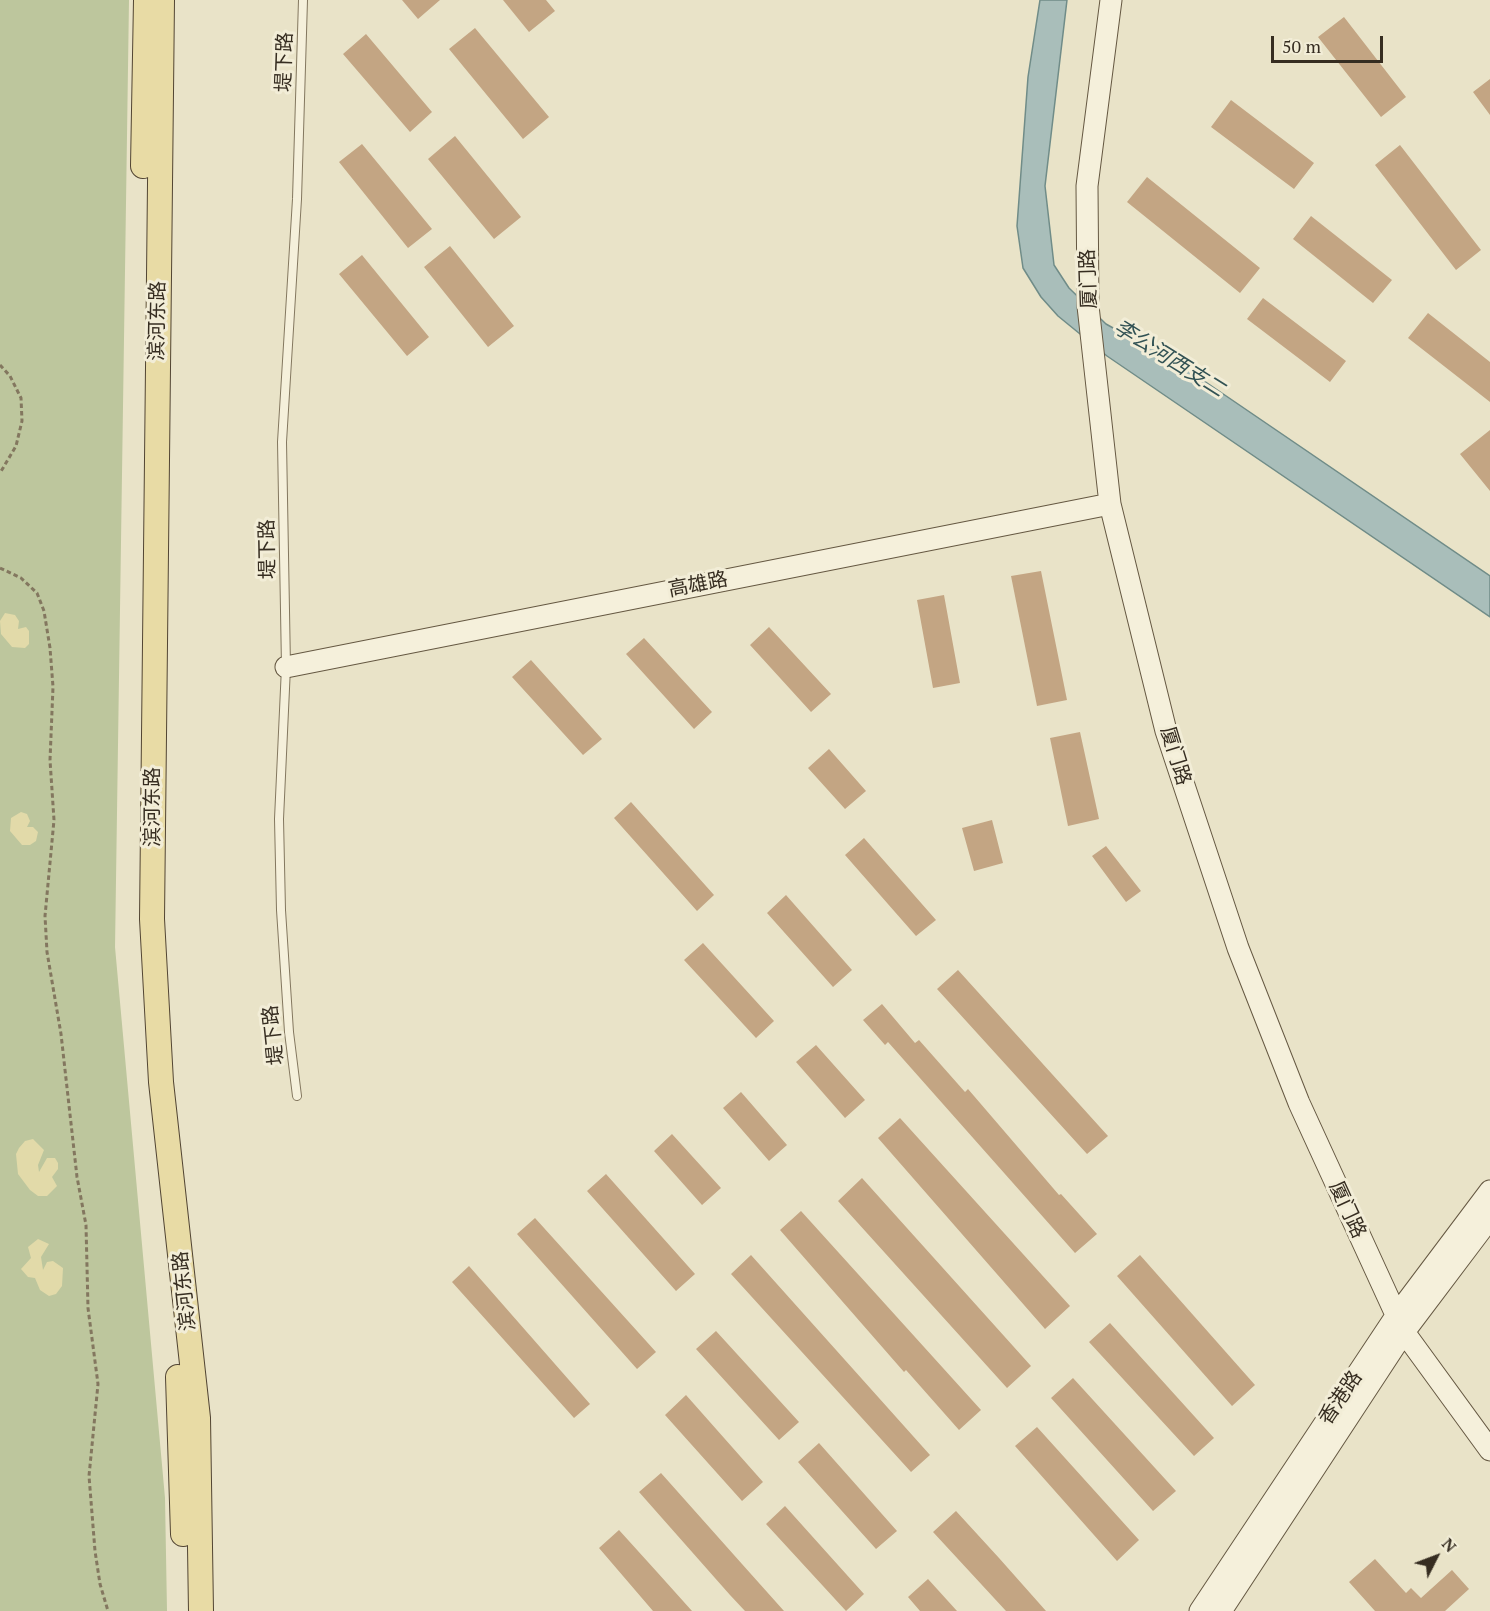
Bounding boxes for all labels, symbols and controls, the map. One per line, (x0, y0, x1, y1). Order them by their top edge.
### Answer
scale bar (1274, 24, 1386, 62)
street label: 堤下路 (272, 32, 298, 92)
text: 50 m (1282, 34, 1321, 58)
street label: 厦门路 (1076, 249, 1102, 309)
street label: 滨河东路 (145, 281, 171, 361)
water label: 李公河西支二 (1109, 315, 1229, 403)
street label: 堤下路 (255, 519, 281, 579)
street label: 高雄路 (666, 567, 730, 603)
street label: 厦门路 (1155, 724, 1195, 788)
street label: 滨河东路 (141, 767, 165, 847)
street label: 堤下路 (259, 1004, 289, 1066)
street label: 厦门路 (1323, 1178, 1371, 1242)
street label: 滨河东路 (169, 1250, 201, 1332)
street label: 香港路 (1314, 1366, 1368, 1430)
north arrow (1406, 1527, 1466, 1587)
text: N (1437, 1533, 1462, 1557)

